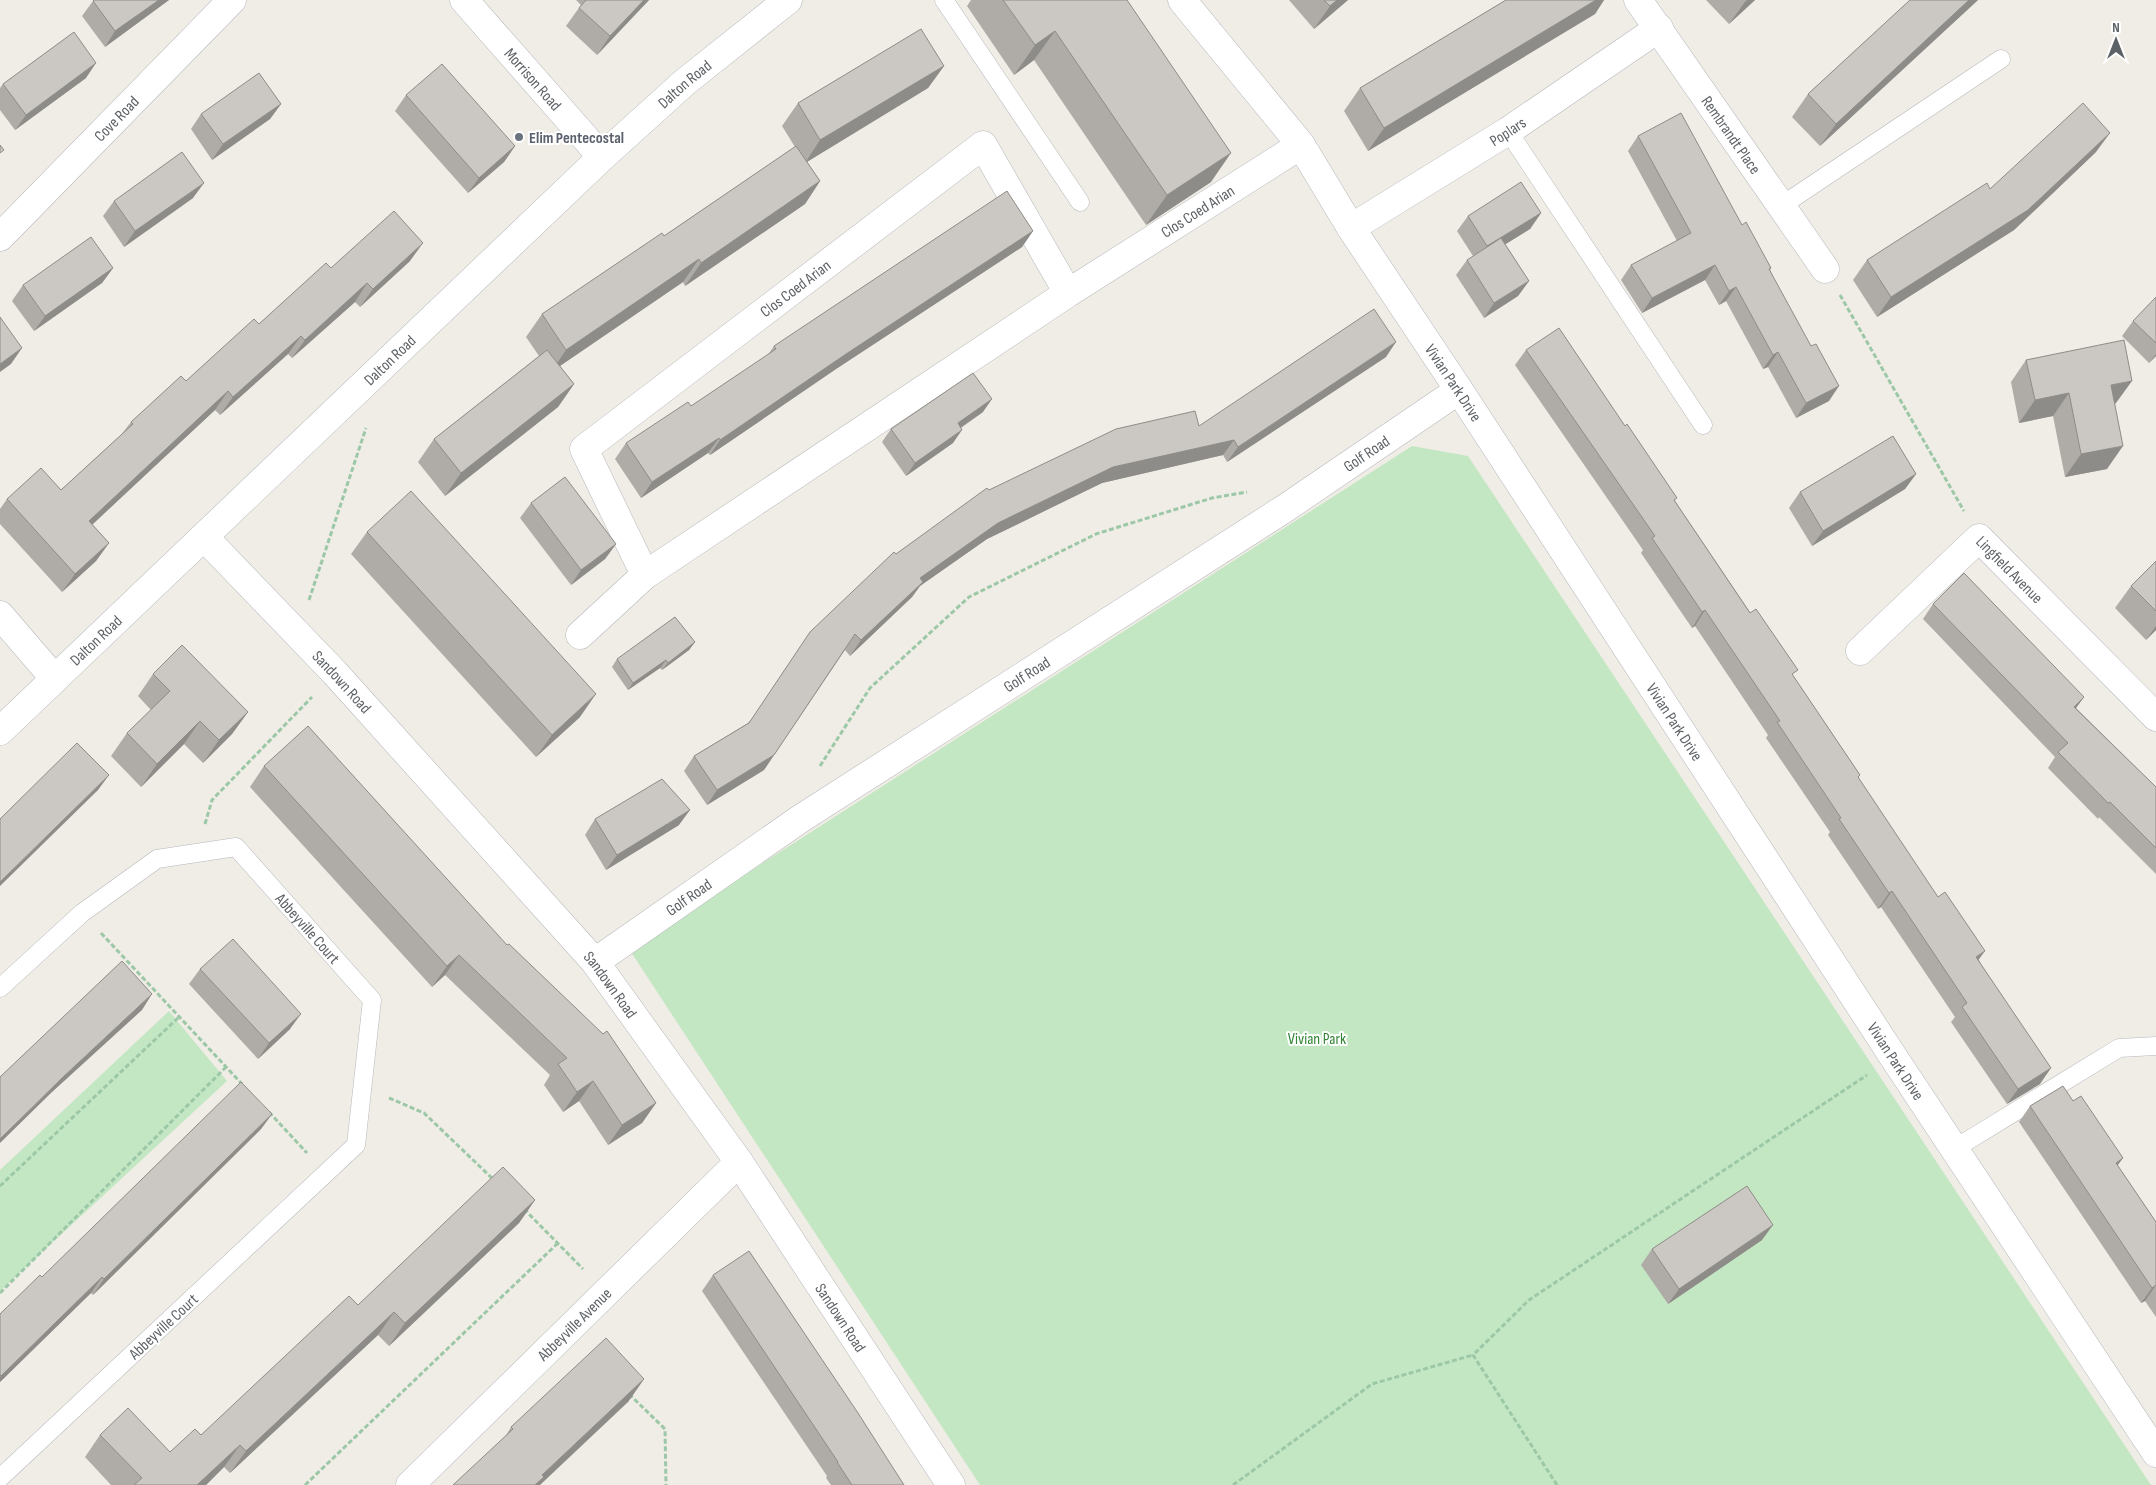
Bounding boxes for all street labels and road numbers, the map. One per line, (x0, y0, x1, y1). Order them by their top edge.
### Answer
street label: Morrison Road (500, 45, 565, 115)
street label: Dalton Road (655, 57, 716, 113)
street label: Cove Road (91, 93, 144, 146)
street label: Rembrandt Place (1697, 93, 1764, 178)
street label: Poplars (1487, 113, 1530, 151)
street label: Clos Coed Arian (1158, 182, 1239, 242)
street label: Clos Coed Arian (757, 257, 835, 322)
street label: Dalton Road (361, 332, 420, 390)
street label: Vivian Park Drive (1420, 341, 1485, 426)
street label: Golf Road (1340, 432, 1394, 477)
street label: Lingfield Avenue (1971, 533, 2046, 608)
street label: Dalton Road (67, 612, 126, 670)
street label: Sandown Road (308, 647, 375, 718)
street label: Golf Road (1001, 653, 1054, 697)
street label: Vivian Park Drive (1642, 680, 1706, 765)
street label: Golf Road (663, 875, 716, 921)
street label: Abbeyville Court (270, 889, 343, 968)
street label: Sandown Road (579, 948, 640, 1022)
street label: Vivian Park Drive (1863, 1019, 1927, 1104)
street label: Sandown Road (810, 1280, 869, 1356)
street label: Abbeyville Avenue (533, 1284, 616, 1366)
street label: Abbeyville Court (125, 1290, 203, 1365)

